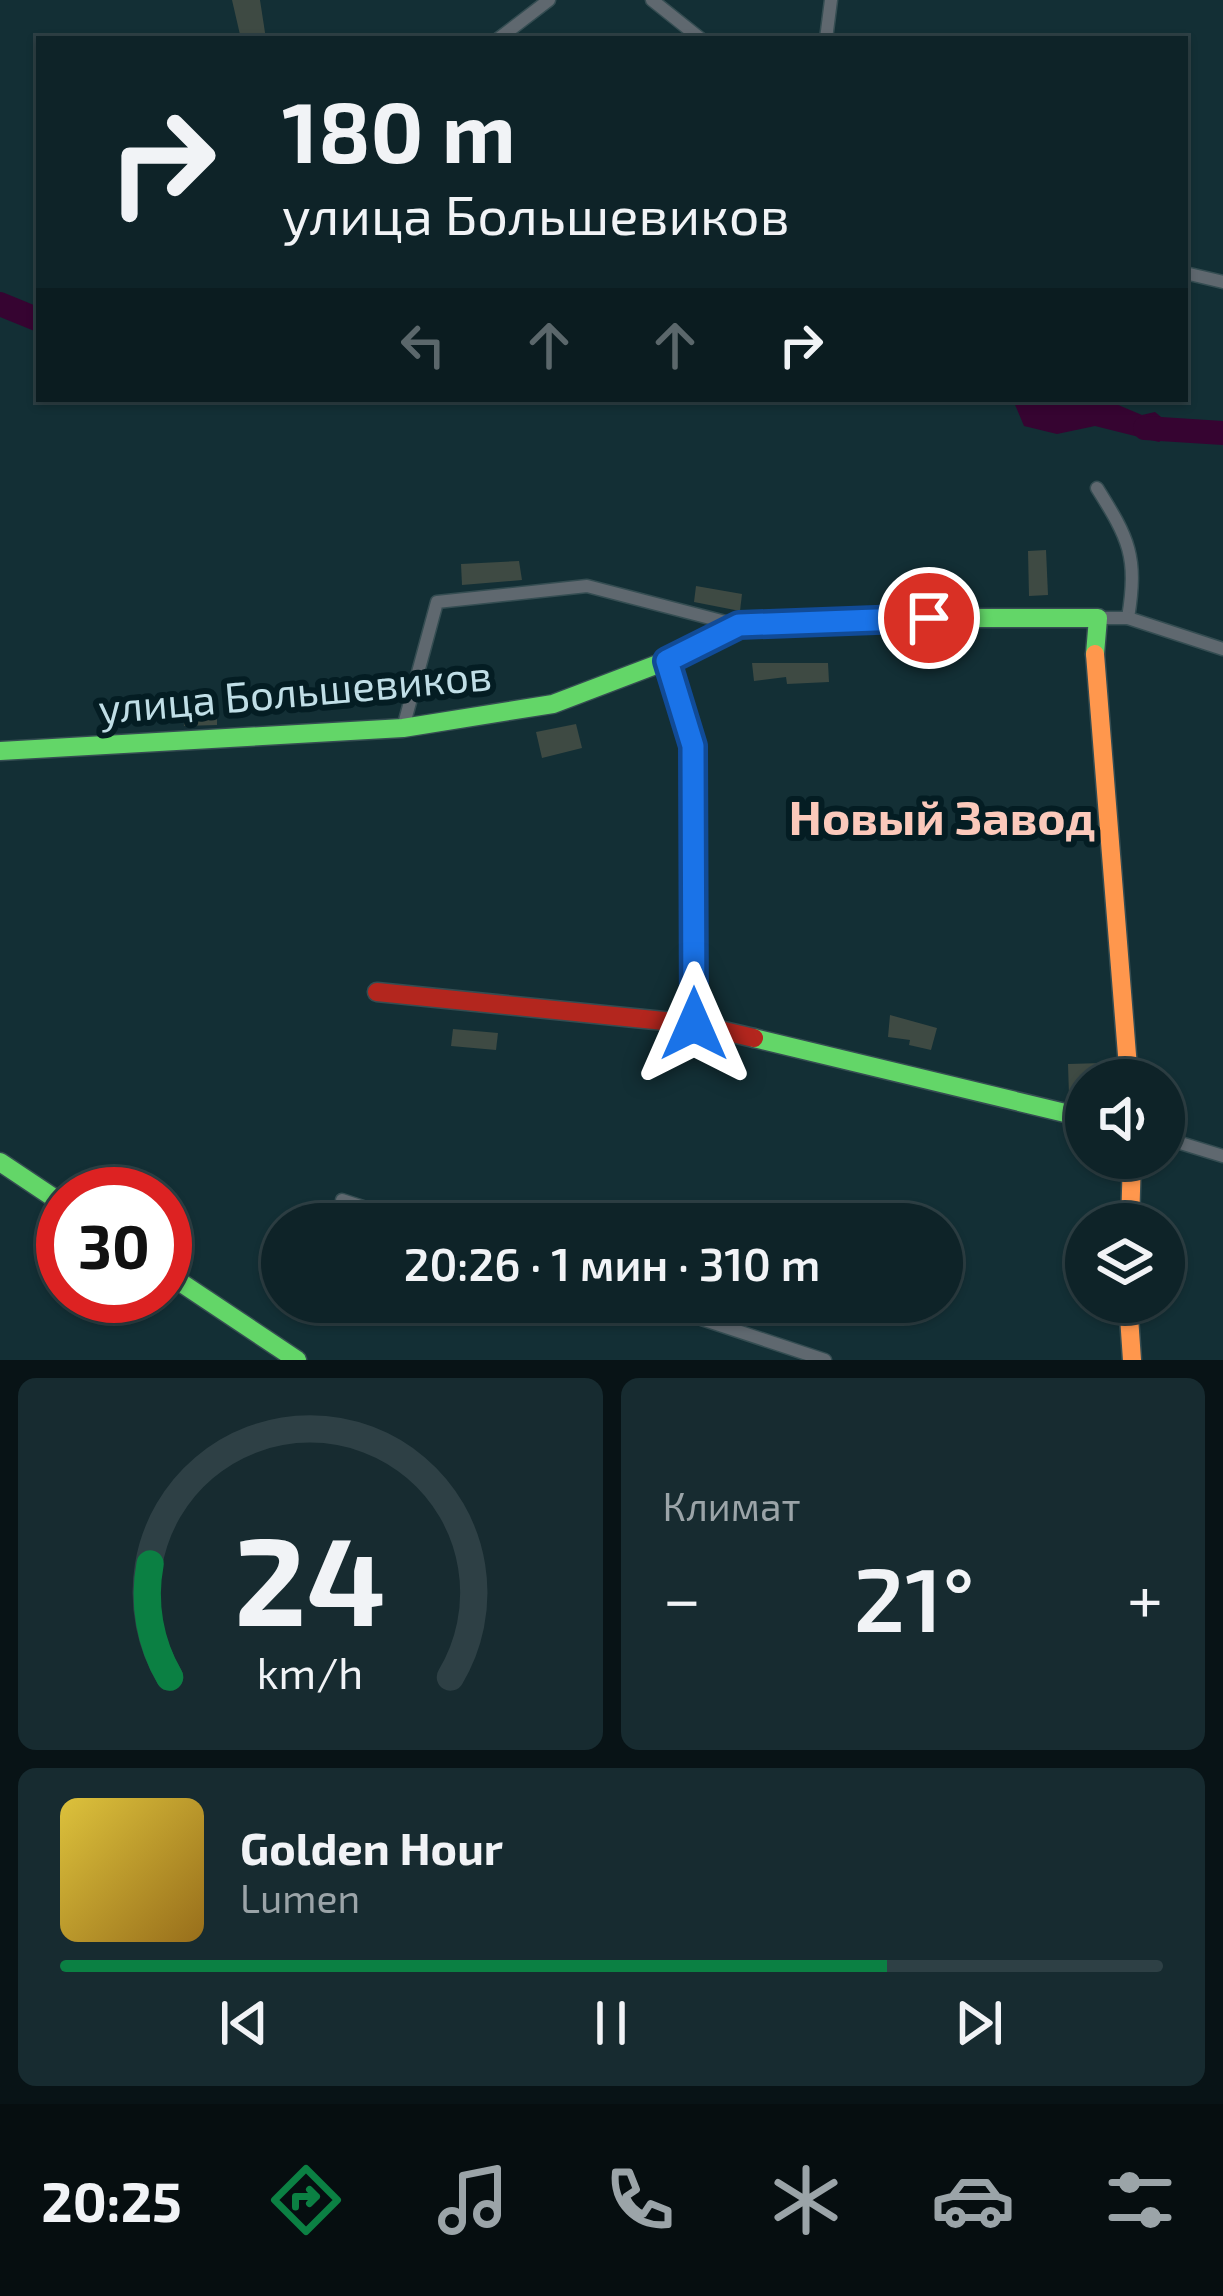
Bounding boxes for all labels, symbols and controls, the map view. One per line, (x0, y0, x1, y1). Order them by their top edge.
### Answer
text: 180 m (282, 79, 516, 180)
icon: right (84, 84, 240, 240)
text: улица Большевиков (282, 181, 790, 246)
icon: left (390, 312, 456, 378)
icon: ahead (516, 312, 582, 378)
icon: ahead (642, 312, 708, 378)
icon: right (768, 312, 834, 378)
pin (878, 567, 980, 669)
icon: arrive (896, 585, 962, 651)
street label: улица Большевиков (96, 648, 494, 733)
district label: Новый Завод (789, 787, 1095, 845)
position arrow (631, 961, 757, 1087)
map controls (1065, 1059, 1185, 1323)
button: sound (1065, 1059, 1185, 1179)
speed limit sign: 30 (36, 1167, 192, 1323)
button: layers (1065, 1203, 1185, 1323)
text: 20:26 · 1 мин · 310 m (404, 1236, 820, 1290)
text: Климат (663, 1482, 801, 1529)
text: 24 (234, 1501, 386, 1651)
text: 21° (853, 1542, 974, 1650)
text: − (663, 1557, 701, 1636)
text: + (1127, 1557, 1163, 1636)
text: km/h (257, 1646, 363, 1698)
text: Golden Hour (240, 1820, 503, 1874)
text: Lumen (240, 1874, 360, 1921)
icon: previous (211, 1990, 277, 2056)
icon: pause (578, 1990, 644, 2056)
icon: next (946, 1990, 1012, 2056)
icon: directions (264, 2158, 348, 2242)
icon: music (431, 2158, 515, 2242)
icon: phone (598, 2158, 682, 2242)
icon: climate (764, 2158, 848, 2242)
icon: car (931, 2158, 1015, 2242)
icon: filters (1098, 2158, 1182, 2242)
text: 20:25 (41, 2168, 182, 2233)

